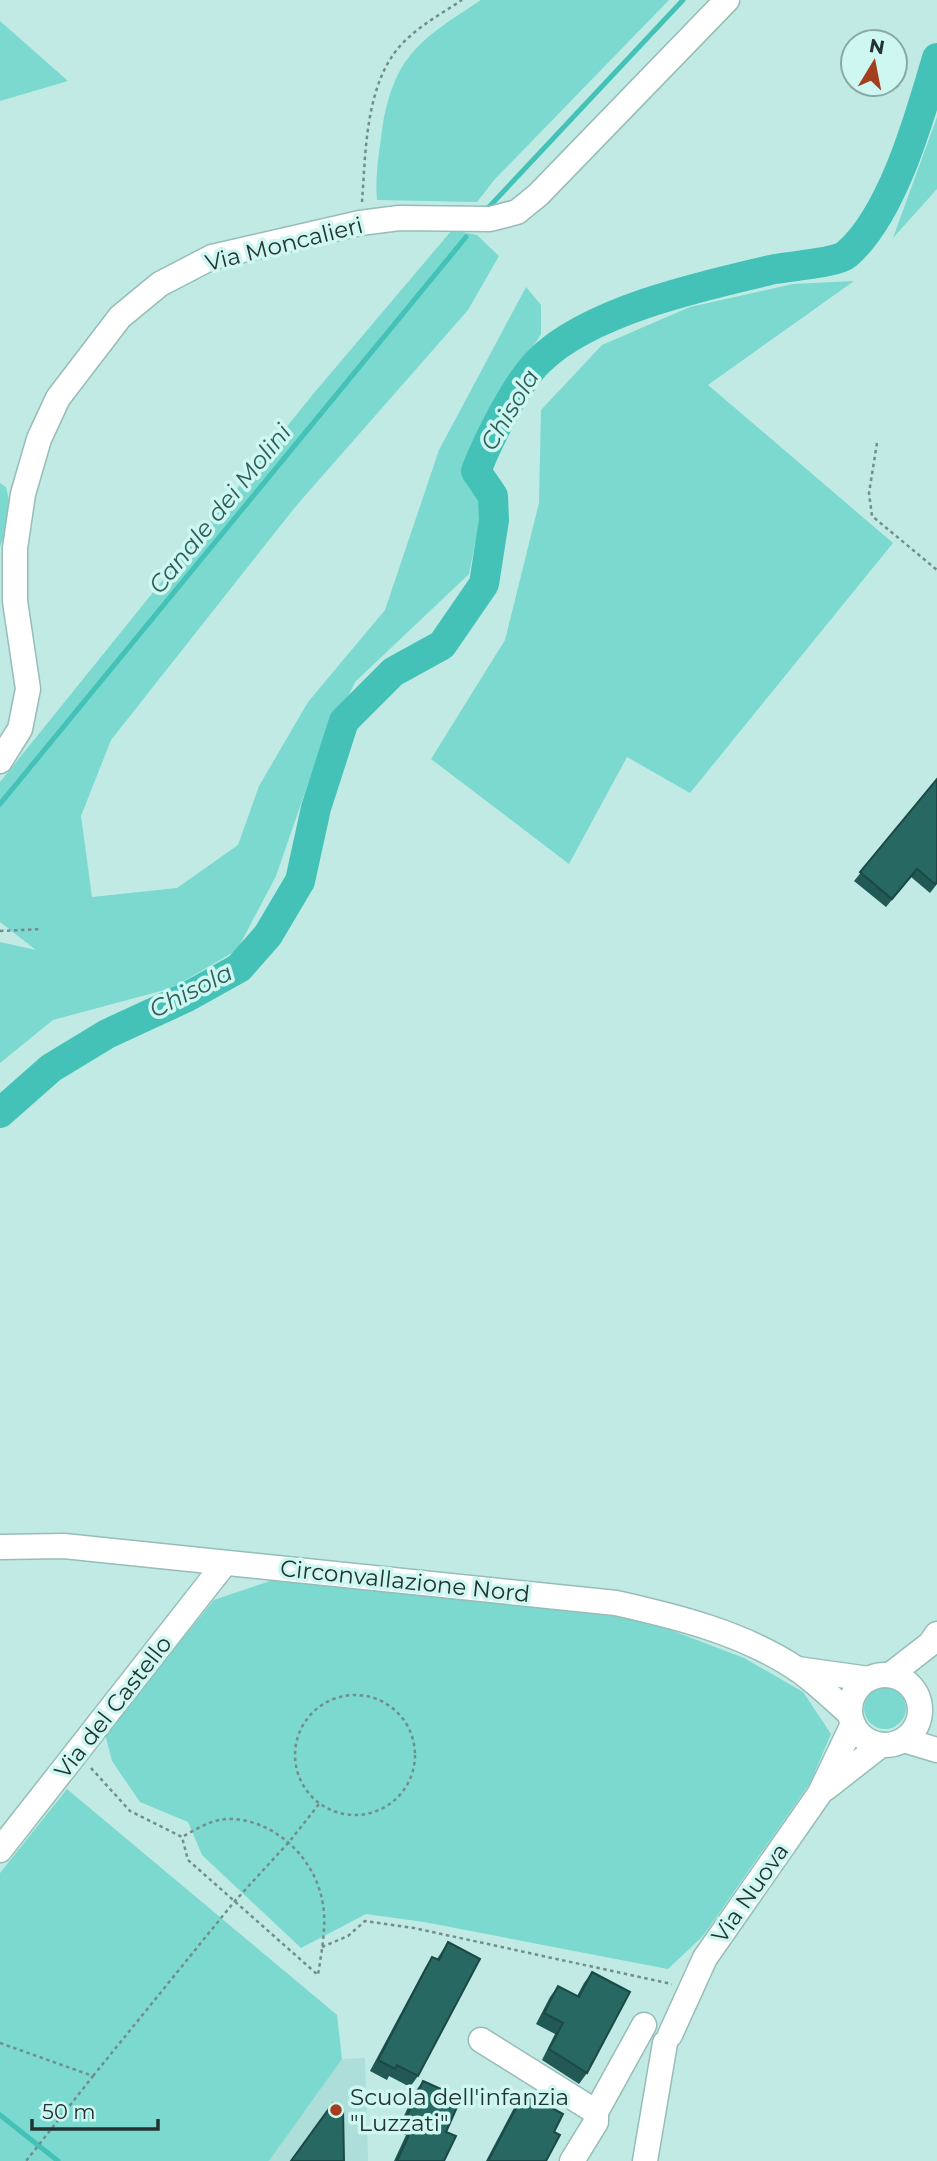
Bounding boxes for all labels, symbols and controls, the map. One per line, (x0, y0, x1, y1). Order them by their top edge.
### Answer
north arrow (839, 28, 909, 98)
text: N (867, 34, 886, 59)
street label: Via Moncalieri (202, 211, 366, 277)
water label: Chisola (474, 364, 545, 456)
water label: Canale dei Molini (142, 418, 297, 599)
water label: Chisola (144, 957, 237, 1024)
street label: Circonvallazione Nord (279, 1554, 531, 1608)
street label: Via del Castello (49, 1630, 177, 1784)
street label: Via Nuova (705, 1838, 795, 1948)
place label: Scuola dell'infanzia "Luzzati" (350, 2083, 569, 2137)
scale bar (32, 2088, 158, 2132)
text: 50 m (42, 2099, 96, 2124)
marker: Scuola dell'infanzia "Luzzati" (328, 2102, 344, 2118)

